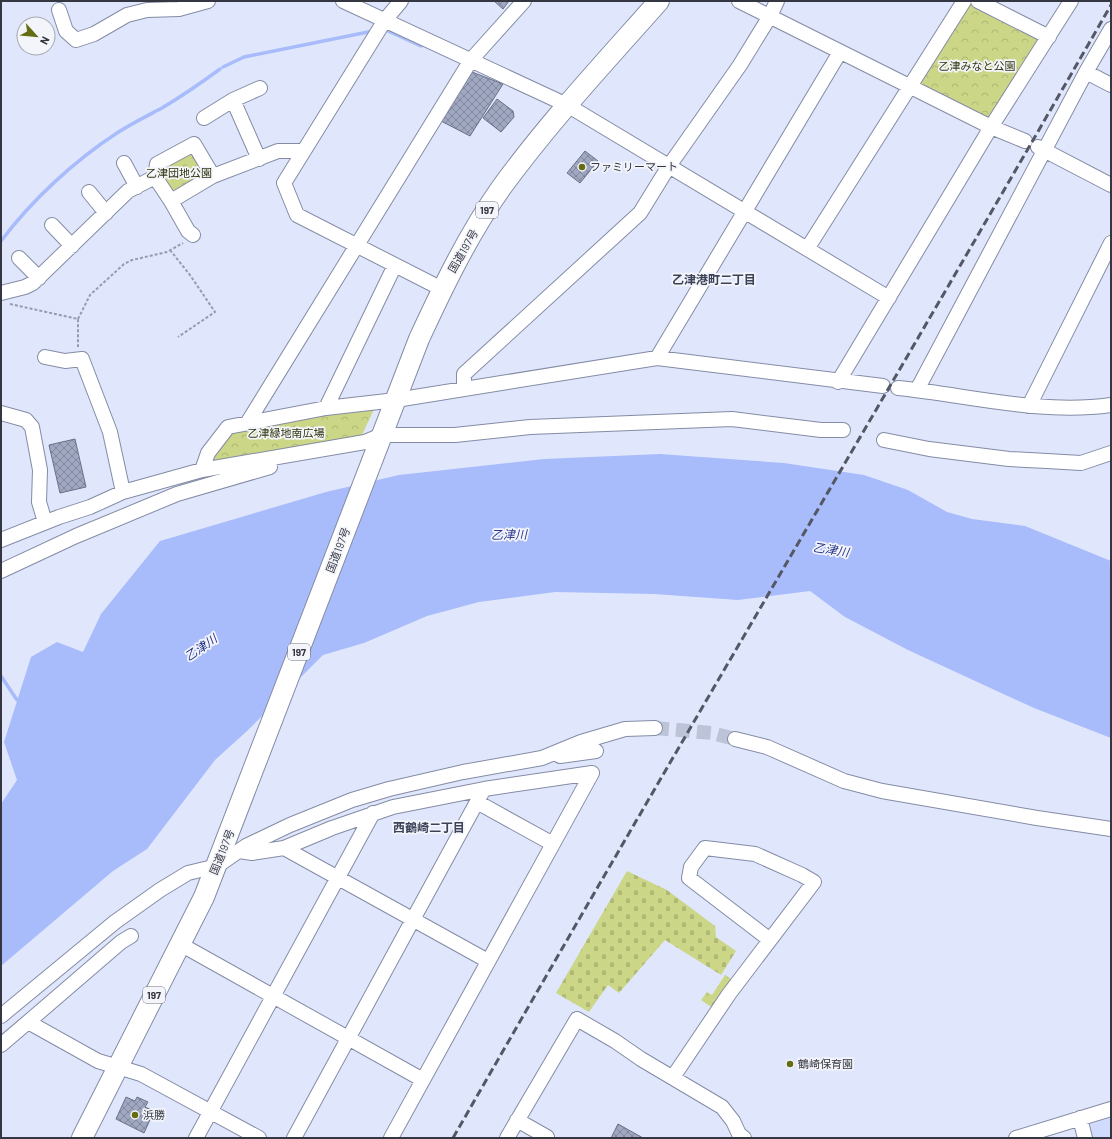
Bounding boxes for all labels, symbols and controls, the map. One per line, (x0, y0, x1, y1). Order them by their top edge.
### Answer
north arrow (16, 16, 56, 56)
text: N (38, 35, 53, 47)
park label: 乙津みなと公園 (939, 59, 1016, 72)
place label: ファミリーマート (590, 160, 678, 173)
marker: ファミリーマート (577, 162, 587, 172)
park label: 乙津団地公園 (146, 166, 212, 179)
road number: 197 (476, 202, 498, 218)
street label: 国道197号 (445, 227, 480, 275)
district label: 乙津港町二丁目 (672, 272, 756, 286)
park label: 乙津緑地南広場 (248, 426, 325, 439)
street label: 国道197号 (323, 525, 352, 574)
water label: 乙津川 (491, 527, 529, 541)
water label: 乙津川 (812, 539, 852, 559)
water label: 乙津川 (182, 630, 221, 663)
road number: 197 (288, 644, 310, 660)
district label: 西鶴崎二丁目 (393, 820, 465, 834)
street label: 国道197号 (207, 827, 237, 876)
road number: 197 (143, 987, 165, 1003)
place label: 鶴崎保育園 (798, 1057, 853, 1070)
marker: 鶴崎保育園 (785, 1059, 795, 1069)
place label: 浜勝 (143, 1108, 165, 1121)
marker: 浜勝 (130, 1110, 140, 1120)

